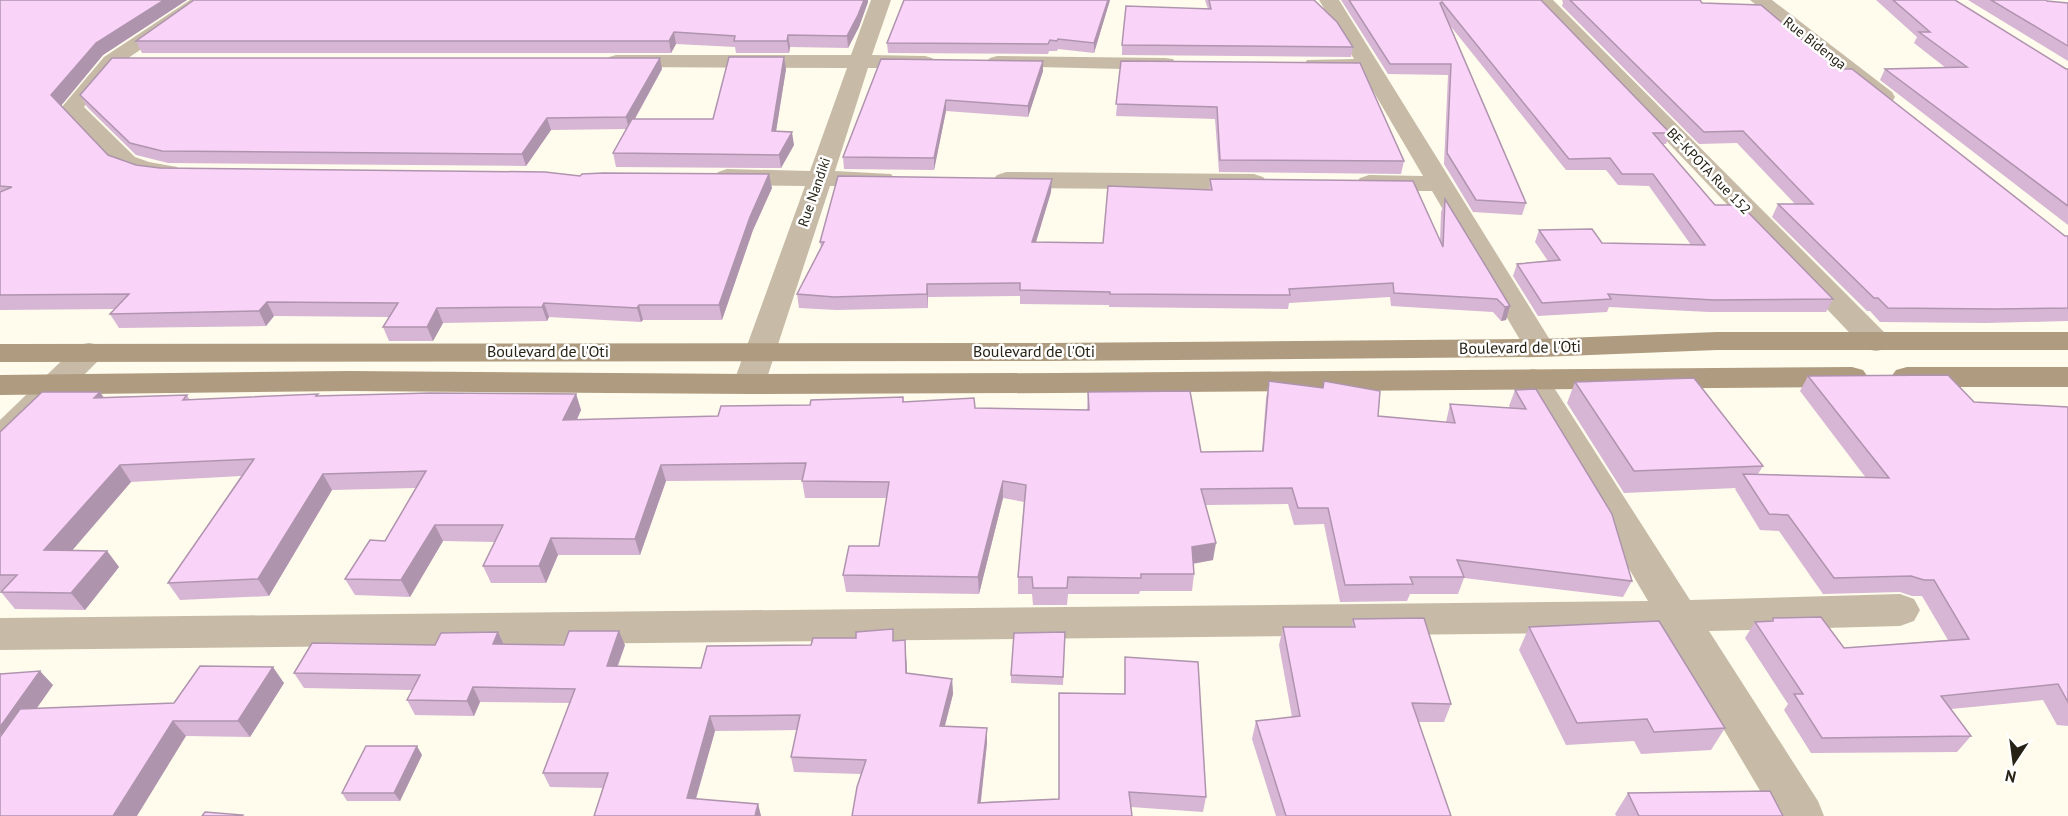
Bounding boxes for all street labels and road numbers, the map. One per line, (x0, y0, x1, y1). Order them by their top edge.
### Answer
street label: Rue Bidenga (1780, 13, 1850, 73)
street label: BE-KPOTA Rue 152 (1663, 124, 1755, 218)
street label: Rue Nandiki (794, 155, 834, 229)
street label: Boulevard de l'Oti (1459, 336, 1581, 358)
street label: Boulevard de l'Oti (487, 341, 609, 361)
street label: Boulevard de l'Oti (973, 341, 1095, 361)

